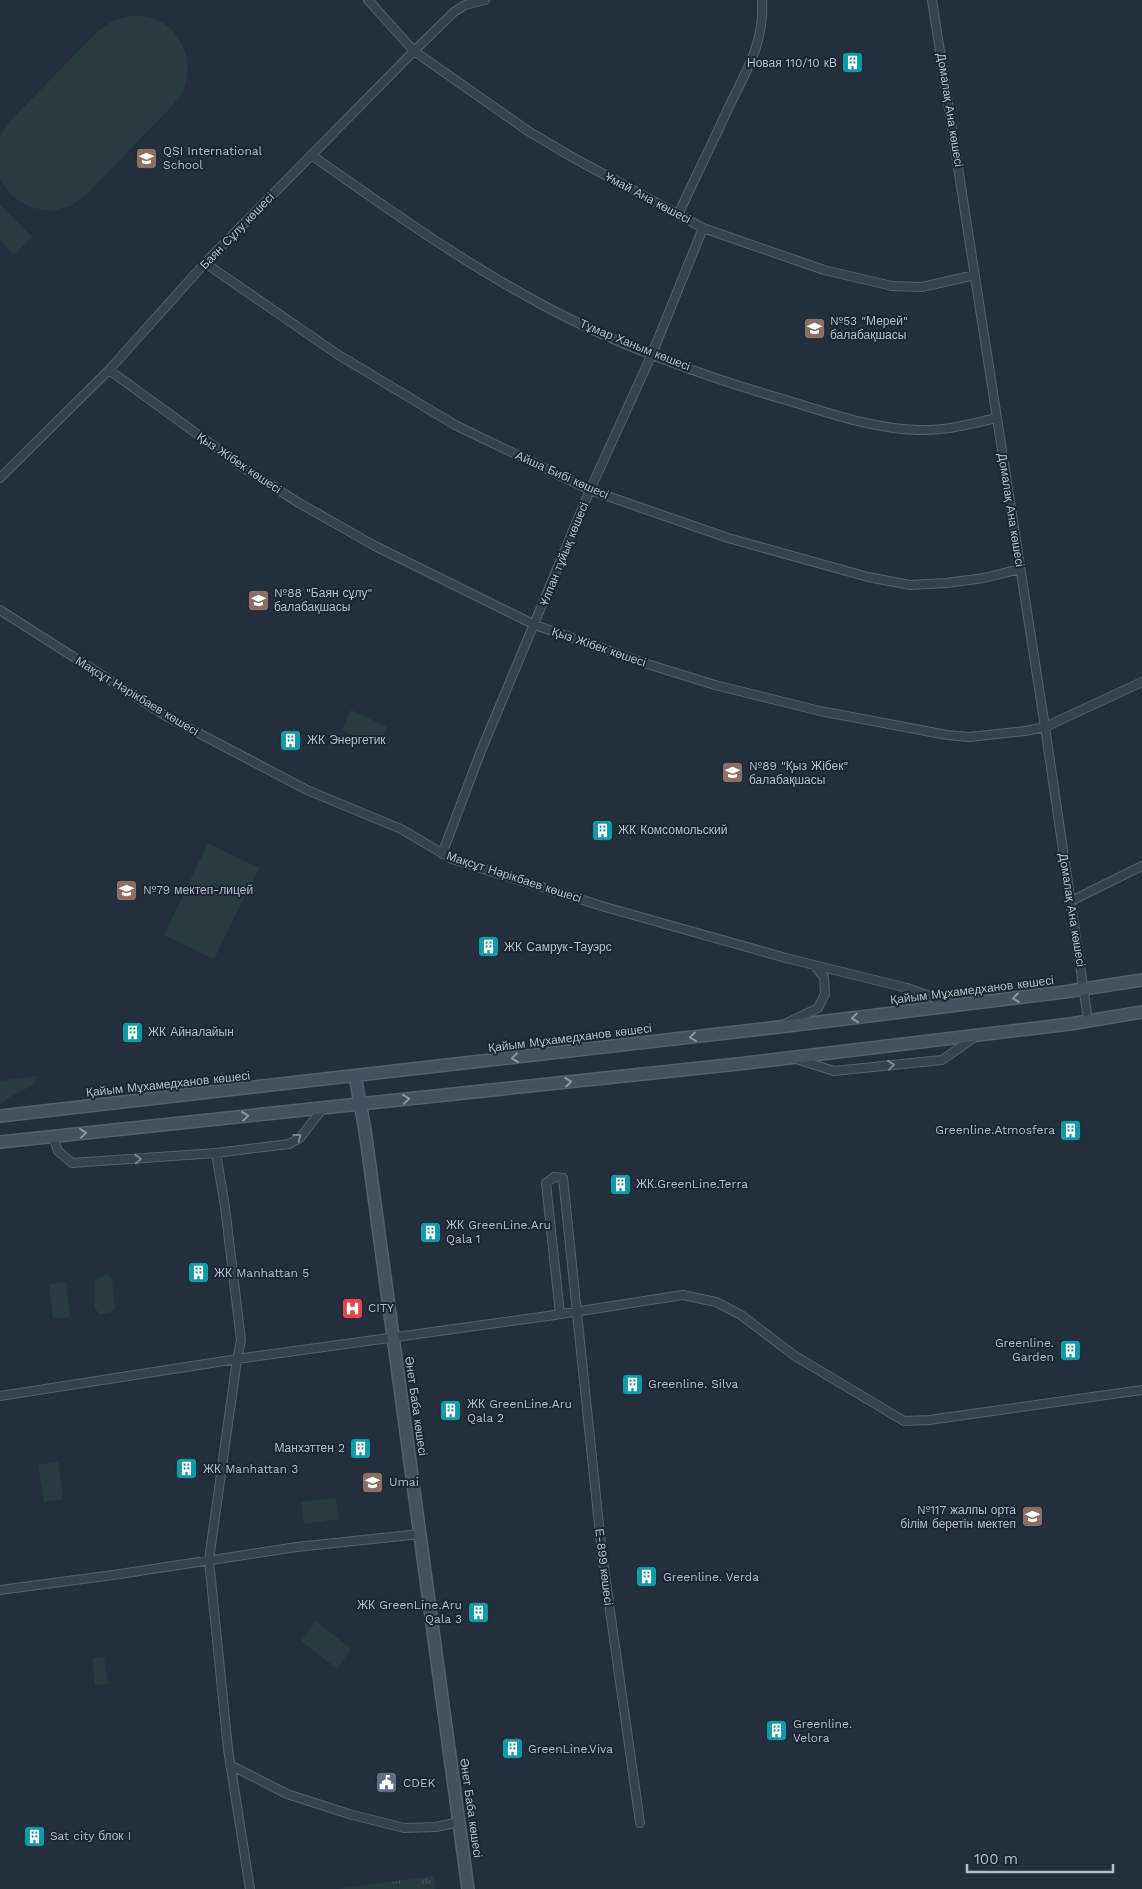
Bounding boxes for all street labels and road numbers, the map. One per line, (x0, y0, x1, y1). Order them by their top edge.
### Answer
street label: Домалақ Ана көшесі (934, 52, 966, 168)
street label: Ұмай Ана көшесі (603, 170, 693, 226)
street label: Баян Сұлу көшесі (197, 190, 277, 272)
street label: Тұмар Ханым көшесі (578, 316, 692, 374)
street label: Қыз Жібек көшесі (194, 430, 284, 496)
street label: Айша Бибі көшесі (513, 448, 611, 502)
street label: Домалақ Ана көшесі (995, 452, 1027, 568)
street label: Ұлпан тұйық көшесі (537, 500, 591, 608)
street label: Қыз Жібек көшесі (550, 624, 648, 670)
street label: Мақсұт Нәрікбаев көшесі (73, 654, 201, 738)
street label: Мақсұт Нәрікбаев көшесі (445, 849, 583, 905)
street label: Домалақ Ана көшесі (1056, 852, 1088, 968)
street label: Қайым Мұхамедханов көшесі (889, 973, 1055, 1007)
street label: Қайым Мұхамедханов көшесі (487, 1021, 653, 1055)
street label: Қайым Мұхамедханов көшесі (85, 1068, 251, 1100)
street label: Әнет Баба көшесі (402, 1355, 430, 1457)
street label: Е-899 көшесі (592, 1528, 616, 1606)
street label: Әнет Баба көшесі (457, 1757, 485, 1859)

